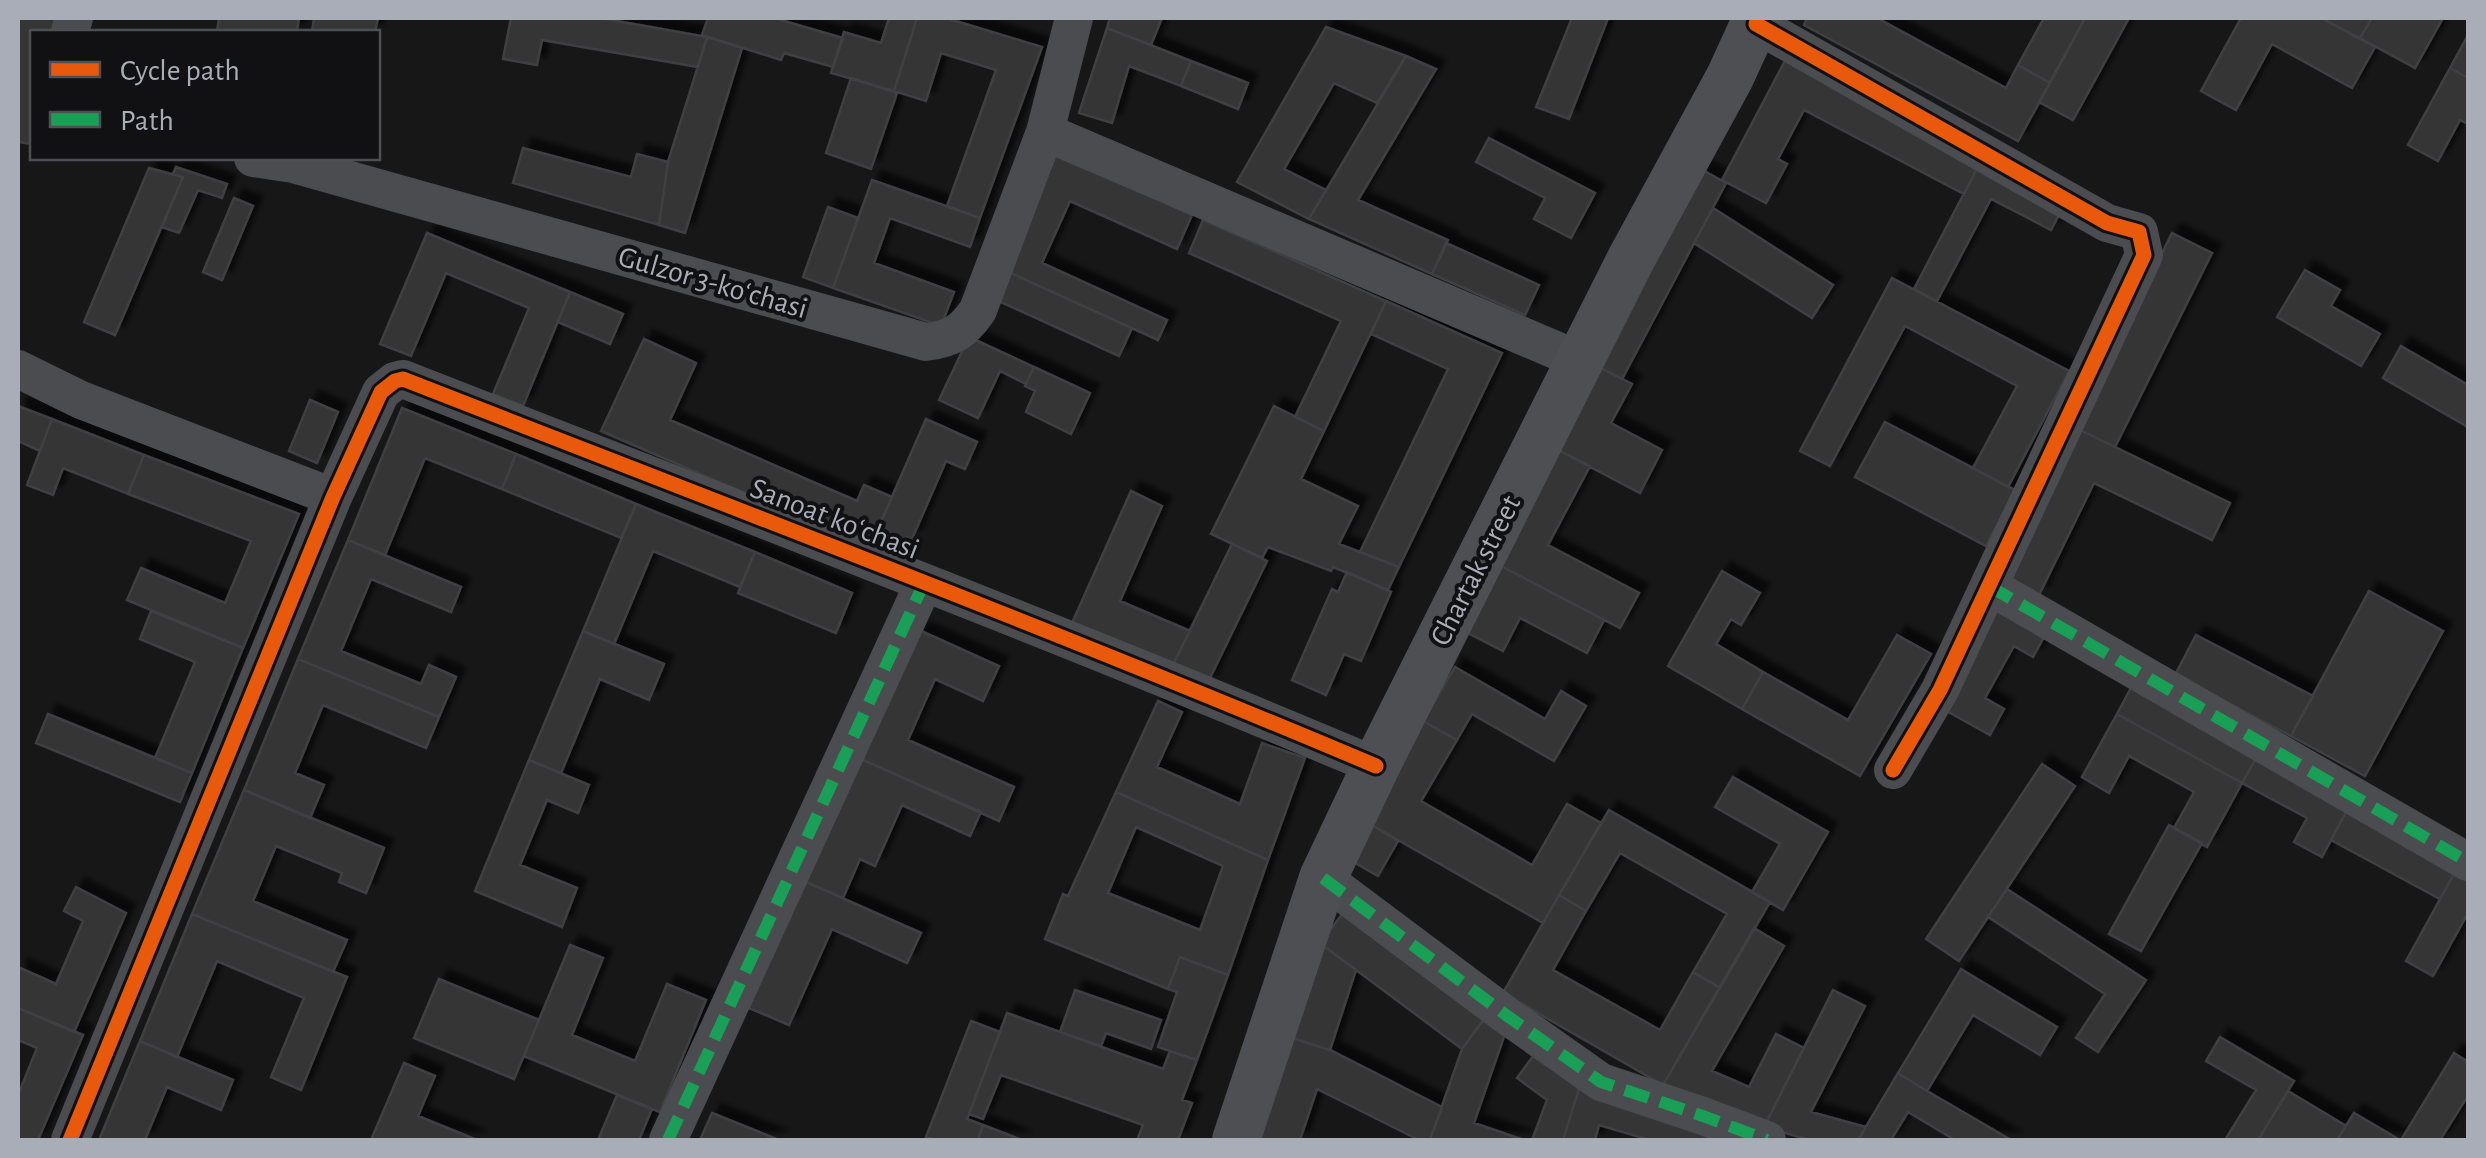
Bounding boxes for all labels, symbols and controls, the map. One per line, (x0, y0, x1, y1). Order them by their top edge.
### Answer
legend (30, 30, 380, 160)
text: Cycle path (120, 56, 240, 86)
text: Path (120, 106, 174, 136)
street label: Gulzor 3-koʻchasi (615, 242, 811, 324)
street label: Sanoat koʻchasi (746, 473, 923, 565)
street label: Chartak street (1425, 490, 1527, 650)

